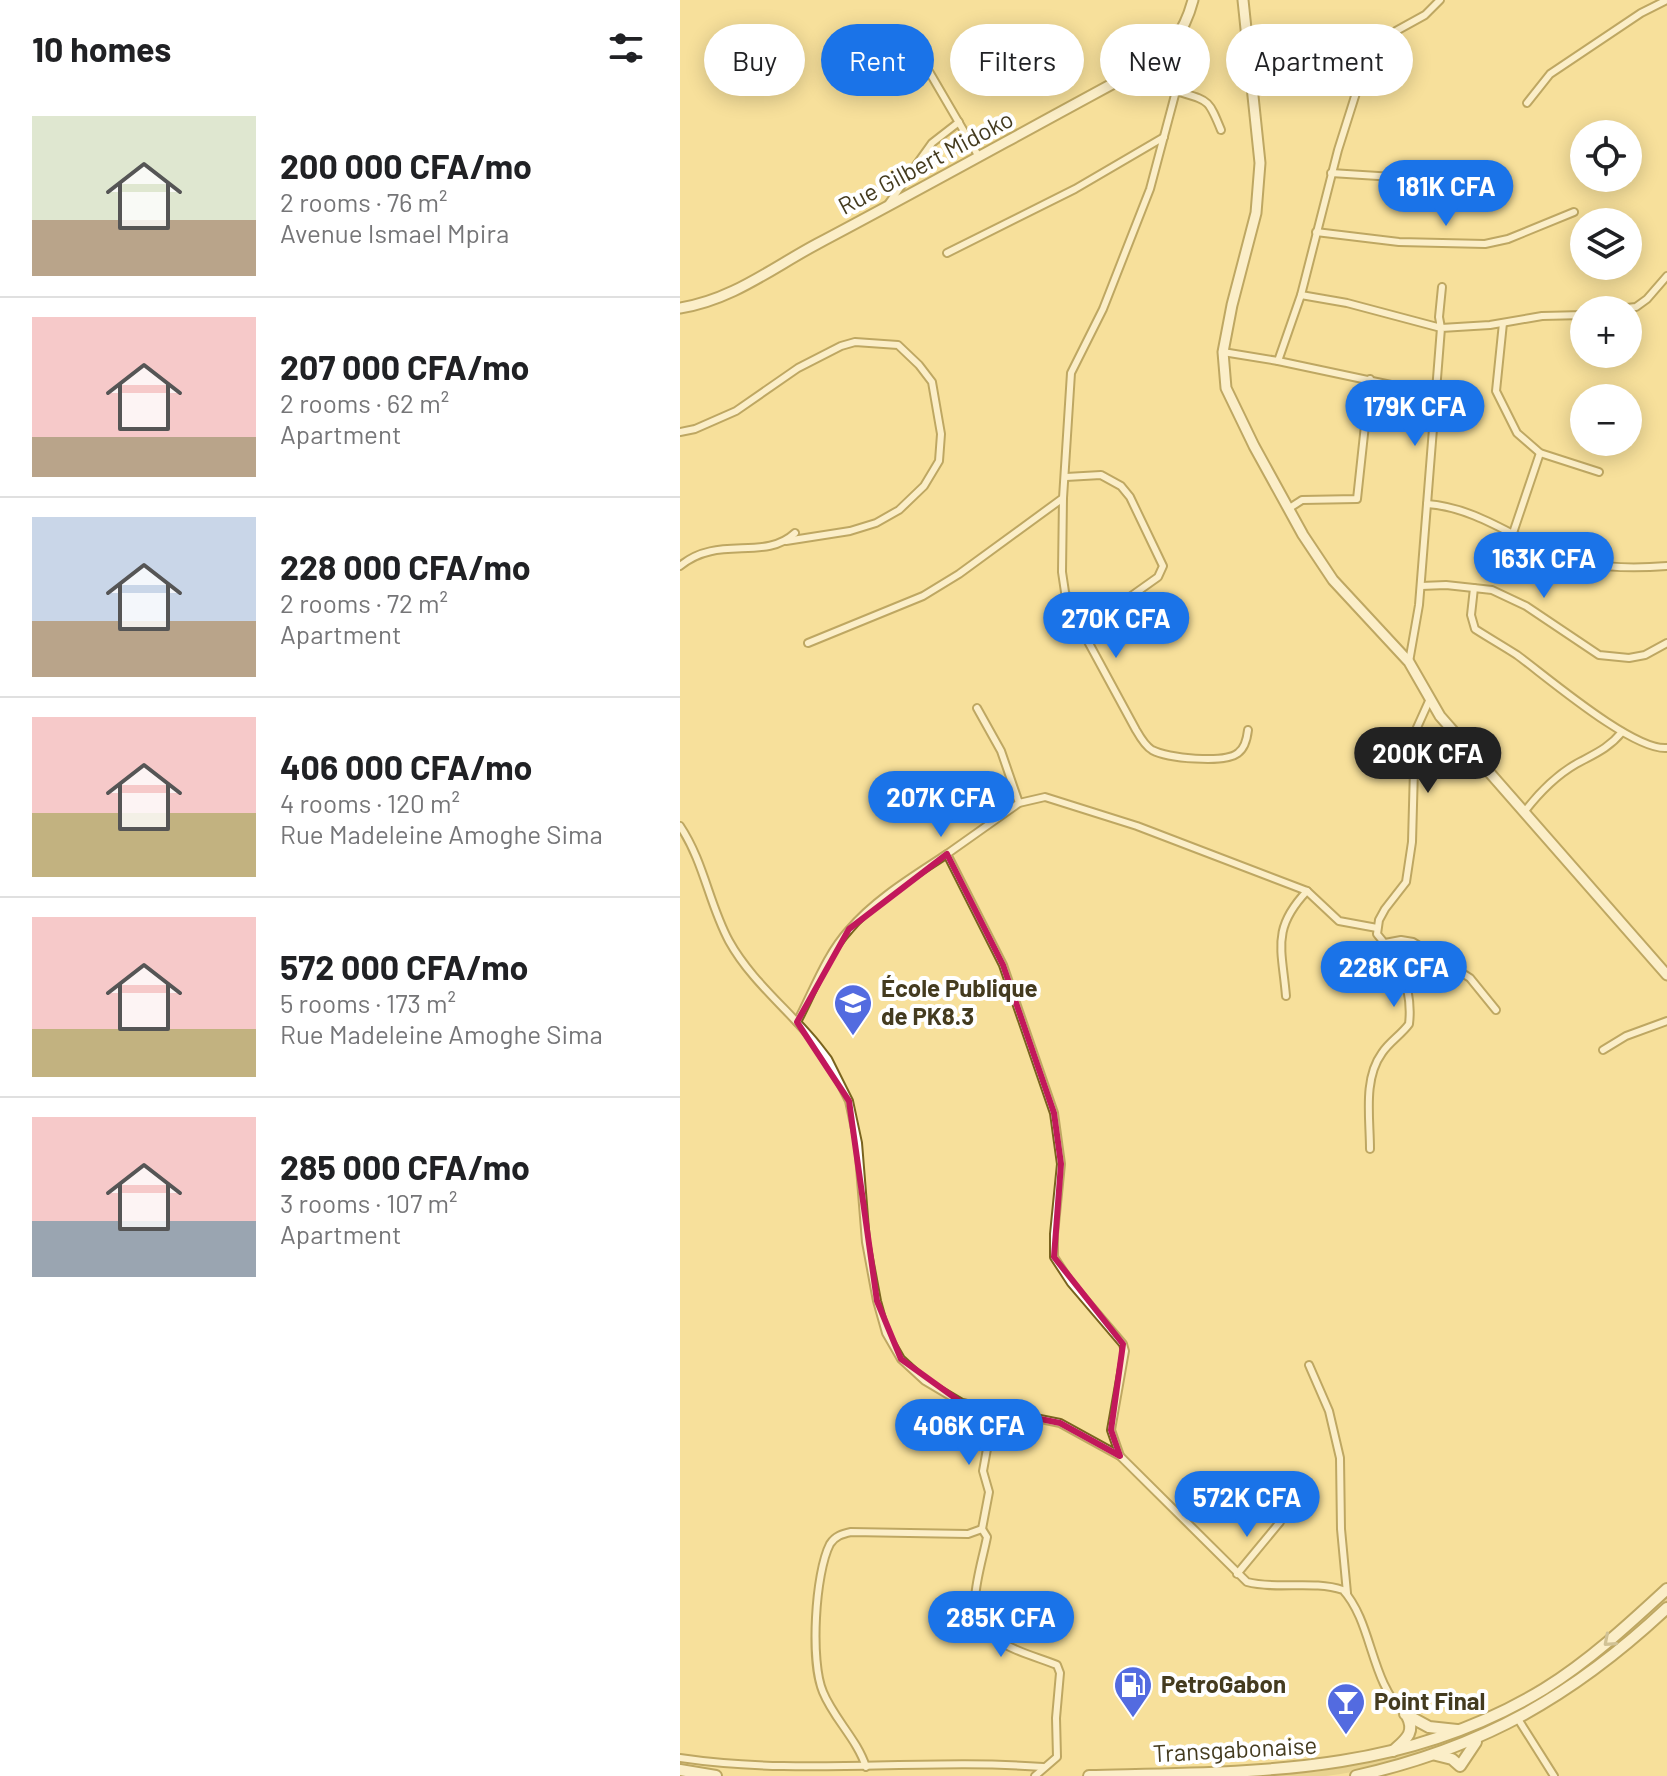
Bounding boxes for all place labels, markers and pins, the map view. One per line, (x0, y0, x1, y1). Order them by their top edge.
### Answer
pin: 181K CFA (1363, 160, 1529, 228)
pin: 179K CFA (1332, 380, 1498, 448)
pin: 163K CFA (1461, 532, 1627, 600)
pin: 270K CFA (1033, 592, 1199, 660)
pin: 200K CFA (1345, 727, 1511, 795)
pin: 207K CFA (858, 771, 1024, 839)
pin: 228K CFA (1311, 941, 1477, 1009)
place label: École Publique de PK8.3 (881, 973, 1038, 1030)
school or university icon: École Publique de PK8.3 (832, 982, 874, 1037)
pin: 406K CFA (886, 1399, 1052, 1467)
pin: 572K CFA (1164, 1471, 1330, 1539)
pin: 285K CFA (918, 1591, 1084, 1659)
fuel station icon: PetroGabon (1112, 1664, 1154, 1719)
place label: PetroGabon (1161, 1669, 1286, 1698)
bar icon: Point Final (1325, 1681, 1367, 1736)
place label: Point Final (1374, 1686, 1485, 1715)

